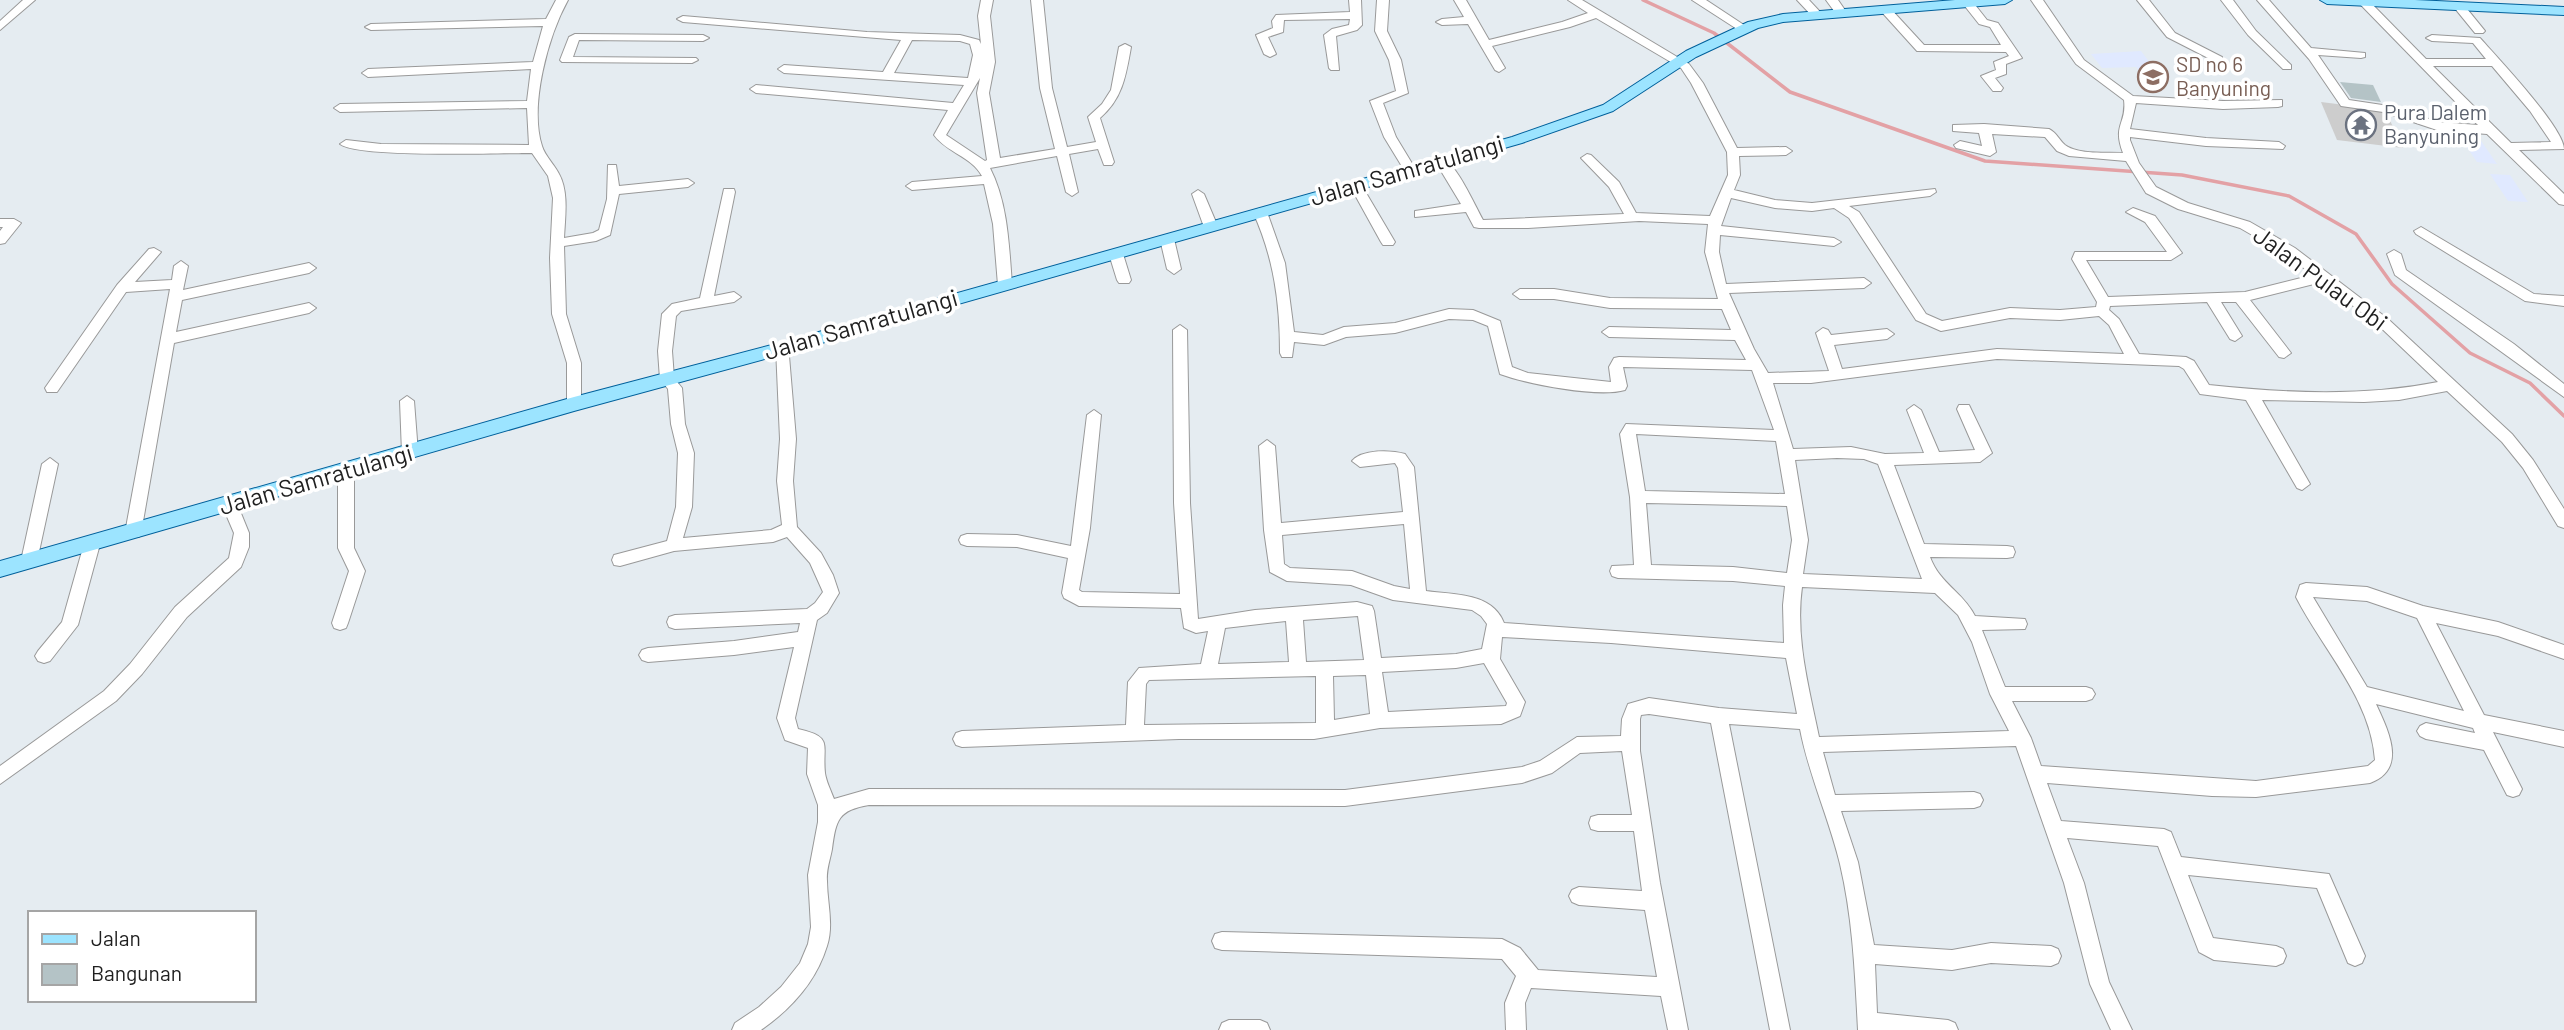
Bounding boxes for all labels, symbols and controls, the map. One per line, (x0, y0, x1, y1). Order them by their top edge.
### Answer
place label: SD no 6 Banyuning (2176, 51, 2271, 100)
school or university icon: SD no 6 Banyuning (2136, 60, 2170, 94)
place label: Pura Dalem Banyuning (2384, 99, 2487, 148)
temple icon: Pura Dalem Banyuning (2344, 108, 2378, 142)
street label: Jalan Samratulangi (1307, 128, 1507, 211)
street label: Jalan Pulau Obi (2248, 220, 2393, 336)
street label: Jalan Samratulangi (761, 282, 961, 365)
street label: Jalan Samratulangi (216, 437, 416, 520)
legend (28, 911, 256, 1002)
text: Jalan (91, 925, 141, 950)
text: Bangunan (91, 960, 182, 985)

